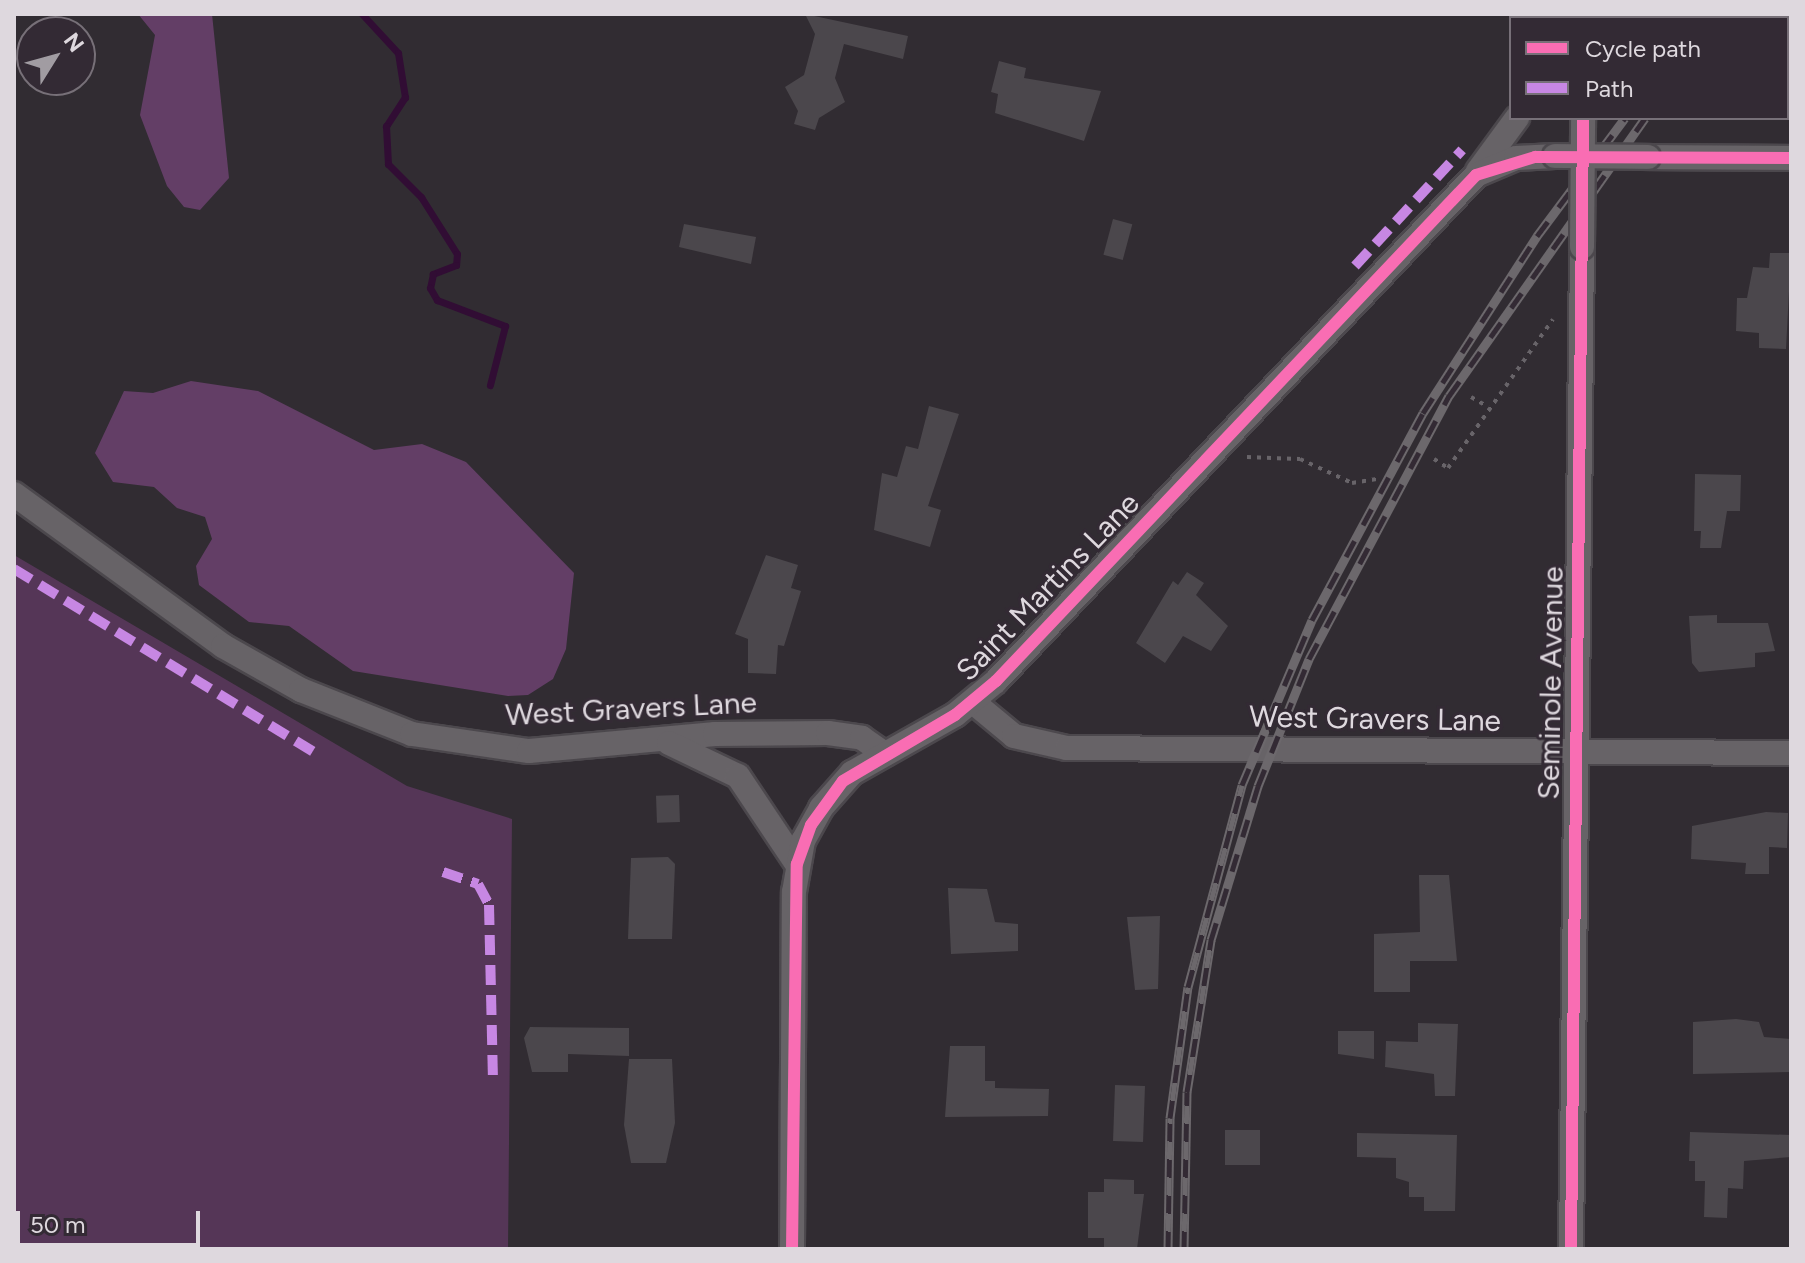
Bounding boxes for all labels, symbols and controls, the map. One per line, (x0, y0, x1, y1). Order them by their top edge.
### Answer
north arrow (16, 16, 96, 96)
legend (1509, 16, 1789, 120)
text: N (58, 28, 90, 57)
text: Cycle path (1585, 34, 1701, 63)
text: Path (1585, 74, 1633, 103)
street label: Saint Martins Lane (949, 485, 1147, 689)
street label: Seminole Avenue (1531, 566, 1571, 800)
street label: West Gravers Lane (504, 684, 758, 734)
street label: West Gravers Lane (1249, 699, 1501, 739)
scale bar (20, 1195, 204, 1245)
text: 50 m (30, 1210, 86, 1239)

